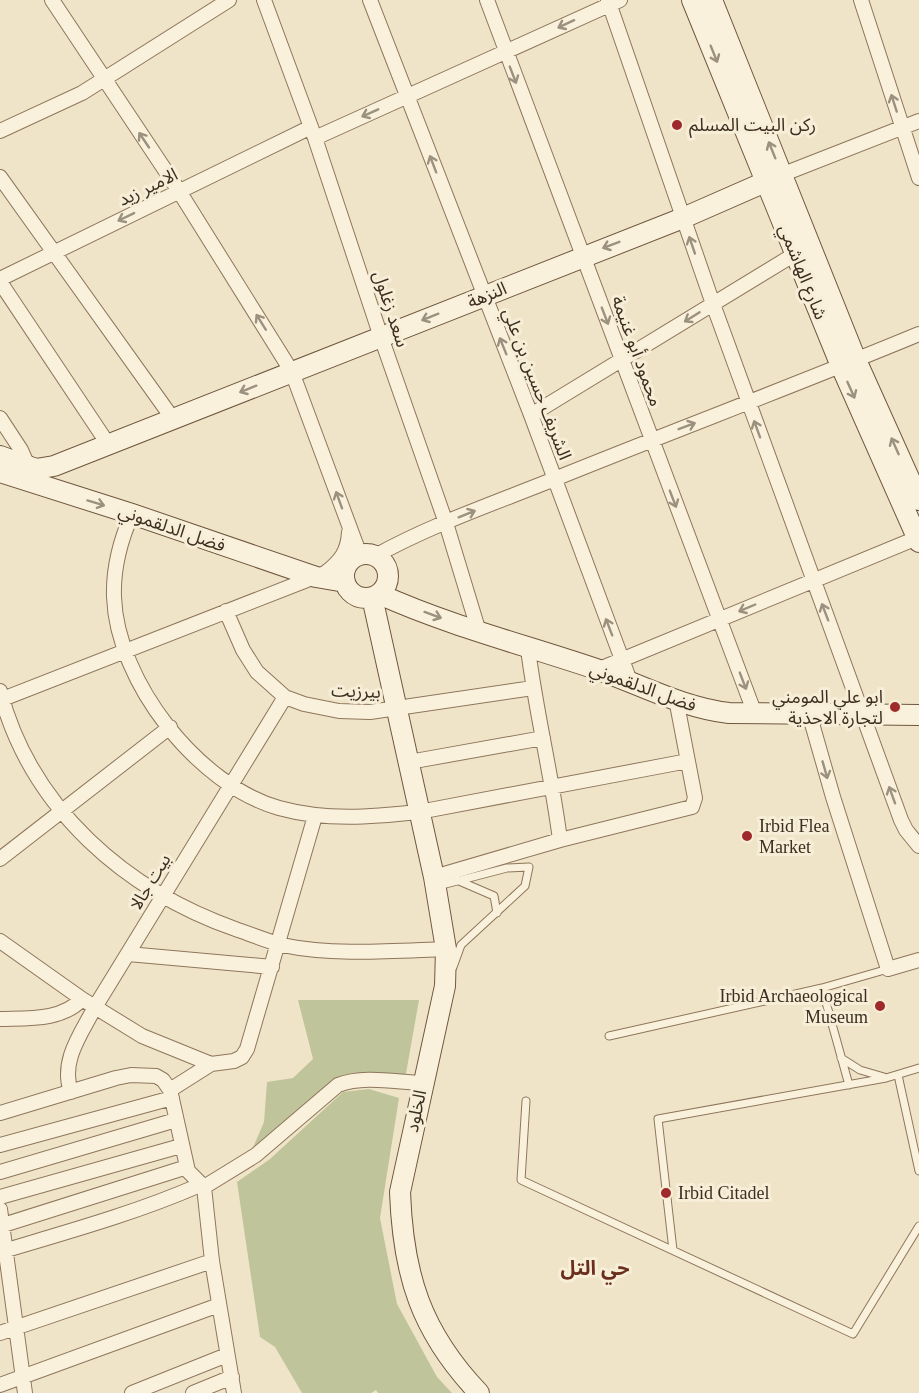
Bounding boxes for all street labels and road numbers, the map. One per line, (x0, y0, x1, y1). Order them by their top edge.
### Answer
street label: الامير زيد (115, 164, 181, 211)
street label: شارع الهاشمي (771, 222, 831, 324)
street label: سعد زغلول (368, 268, 413, 350)
street label: النزهة (464, 278, 510, 313)
street label: محمود أبو غنيمة (607, 293, 667, 409)
street label: الشريف حسين بن علي (496, 305, 575, 464)
street label: فضل الدلقموني (115, 500, 228, 559)
street label: فضل الدلقموني (586, 658, 699, 719)
street label: بيرزيت (331, 680, 381, 703)
street label: بيت جالا (125, 850, 175, 914)
street label: الخلود (402, 1088, 431, 1134)

